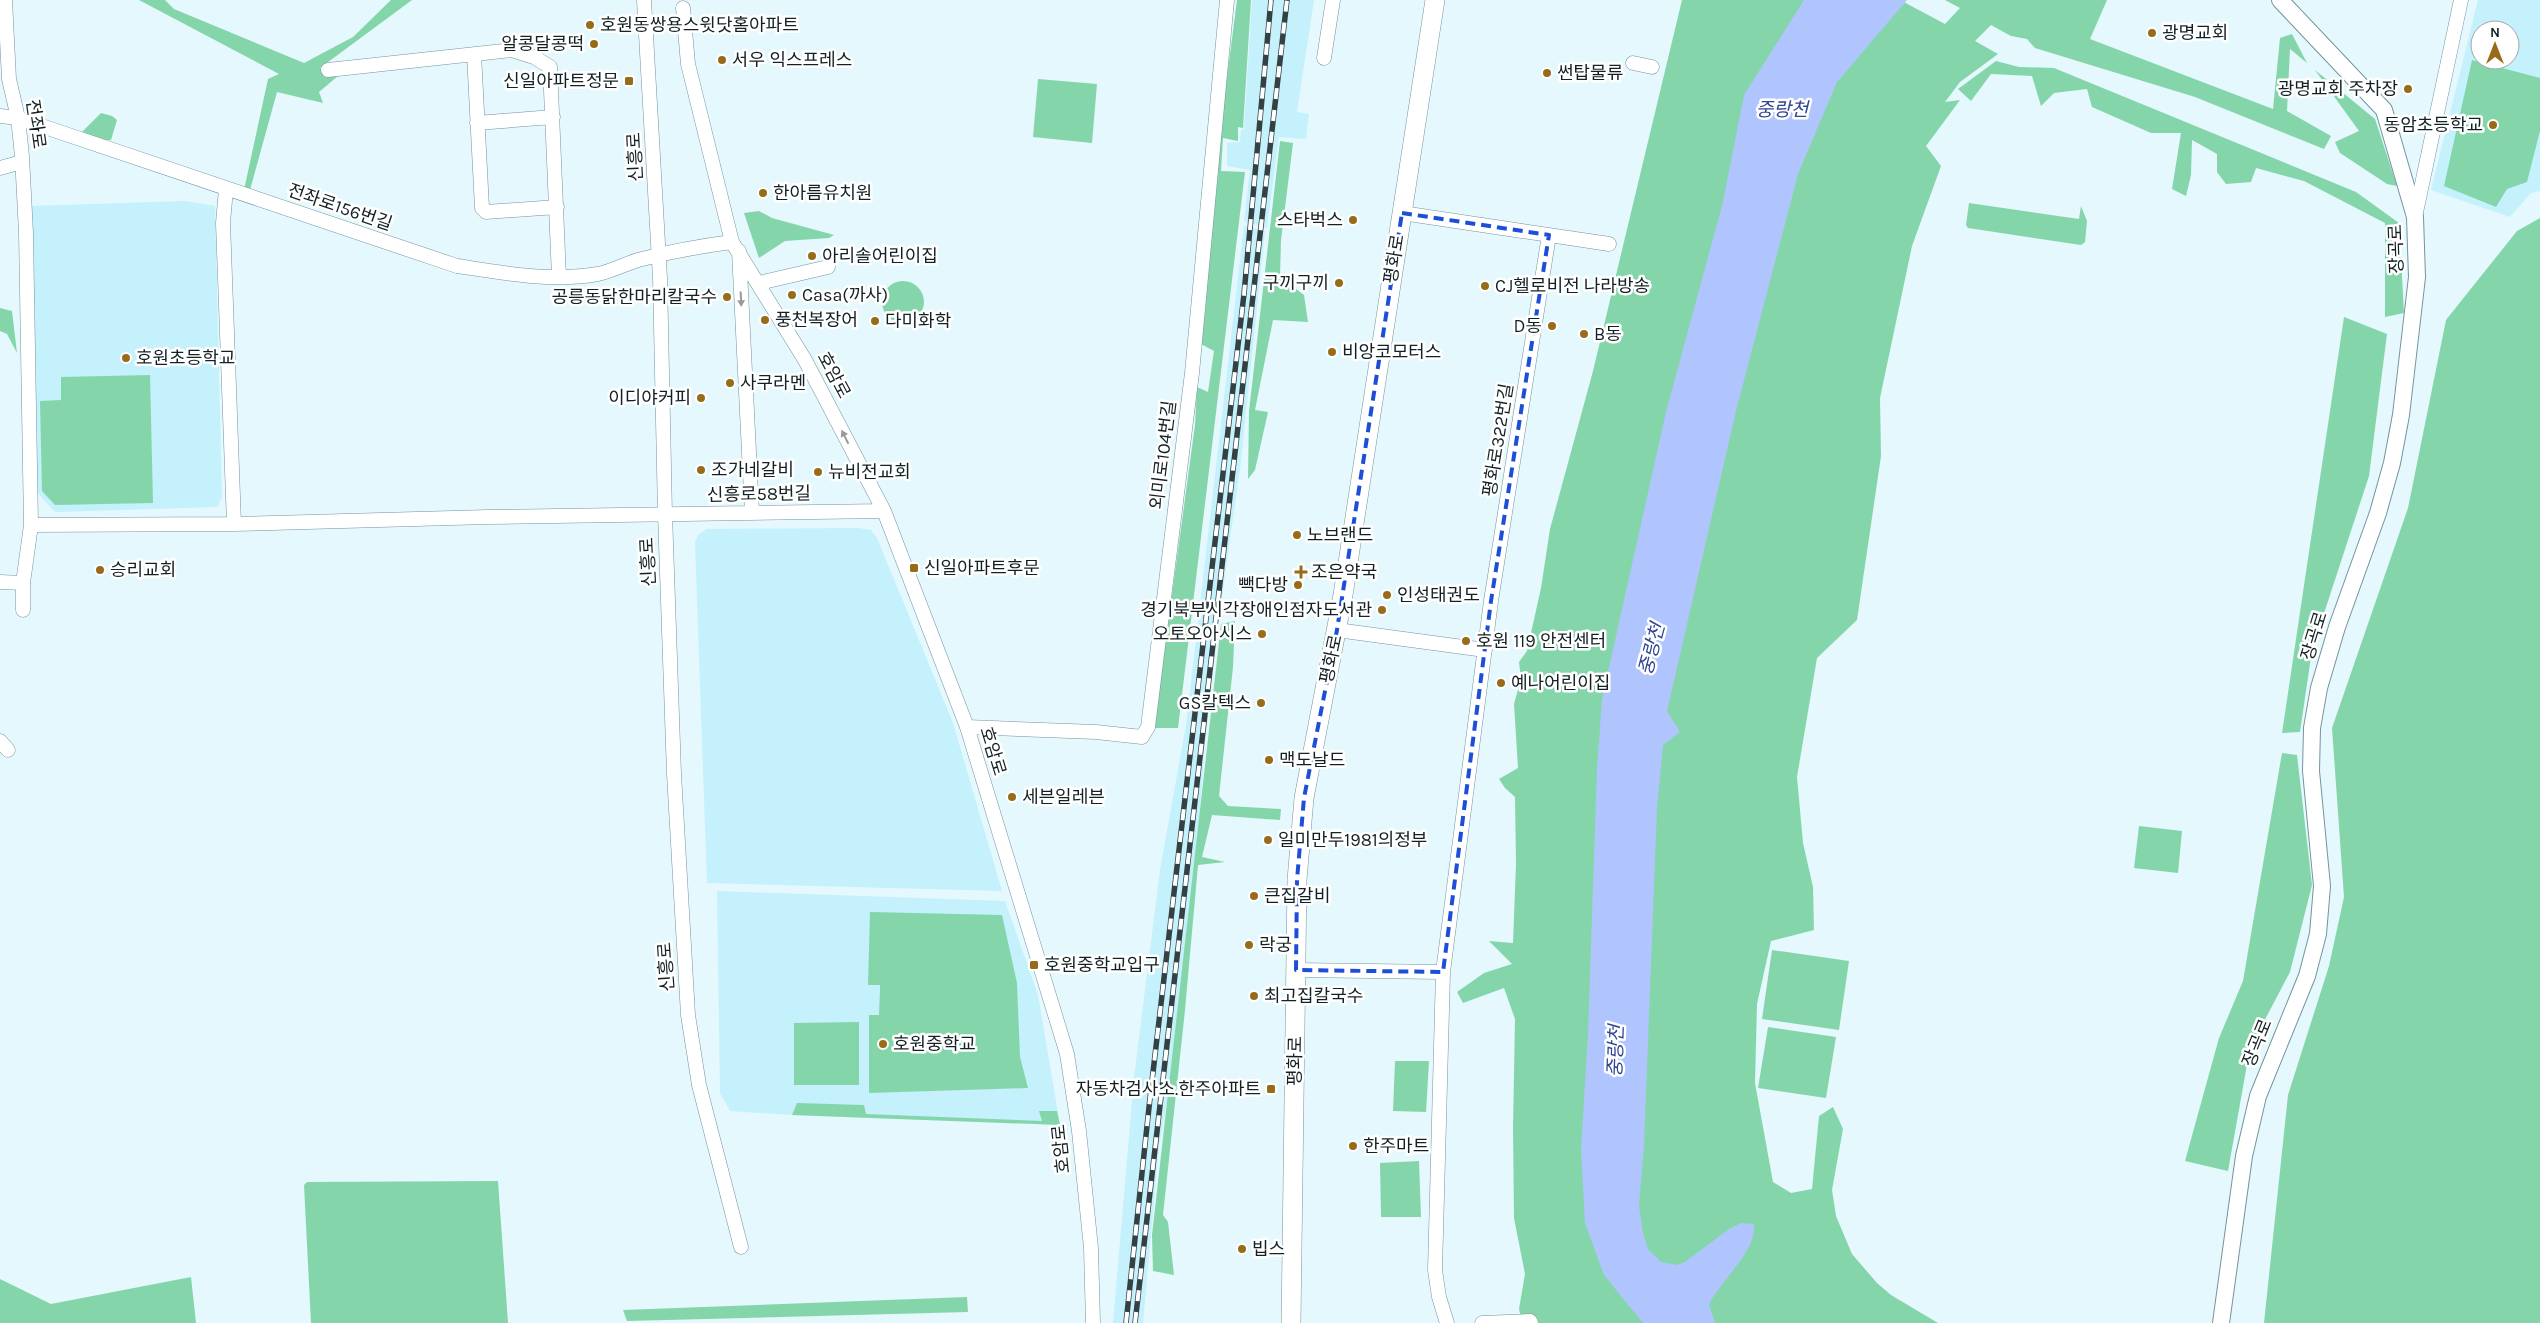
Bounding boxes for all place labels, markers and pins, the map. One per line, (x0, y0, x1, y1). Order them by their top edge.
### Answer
place label: 호원동쌍용스윗닷홈아파트 (600, 14, 799, 36)
marker: 호원동쌍용스윗닷홈아파트 (584, 19, 596, 31)
place label: 광명교회 (2162, 22, 2228, 44)
marker: 광명교회 (2146, 27, 2158, 39)
place label: 알콩달콩떡 (501, 33, 584, 55)
marker: 알콩달콩떡 (588, 38, 600, 50)
place label: 서우 익스프레스 (732, 49, 852, 71)
marker: 서우 익스프레스 (716, 54, 728, 66)
place label: 썬탑물류 (1557, 62, 1623, 84)
marker: 썬탑물류 (1541, 67, 1553, 79)
place label: 신일아파트정문 (503, 70, 619, 92)
marker: 신일아파트정문 (623, 75, 635, 87)
place label: 광명교회 주차장 (2278, 78, 2398, 100)
marker: 광명교회 주차장 (2402, 83, 2414, 95)
place label: 동암초등학교 (2384, 114, 2483, 136)
marker: 동암초등학교 (2487, 119, 2499, 131)
place label: 한아름유치원 (773, 182, 872, 204)
marker: 한아름유치원 (757, 187, 769, 199)
place label: 스타벅스 (1277, 209, 1343, 231)
marker: 스타벅스 (1347, 214, 1359, 226)
place label: 아리솔어린이집 (822, 245, 938, 267)
marker: 아리솔어린이집 (806, 250, 818, 262)
place label: 구끼구끼 (1263, 272, 1329, 294)
place label: CJ헬로비전 나라방송 (1495, 275, 1650, 297)
marker: 구끼구끼 (1333, 277, 1345, 289)
marker: CJ헬로비전 나라방송 (1479, 280, 1491, 292)
place label: Casa(까사) (802, 284, 888, 306)
place label: 공릉동닭한마리칼국수 (551, 286, 717, 308)
marker: Casa(까사) (786, 289, 798, 301)
marker: 공릉동닭한마리칼국수 (721, 291, 733, 303)
place label: 풍천복장어 (775, 309, 858, 331)
place label: 다미화학 (885, 310, 951, 332)
marker: 풍천복장어 (759, 314, 771, 326)
marker: 다미화학 (869, 315, 881, 327)
place label: D동 (1514, 315, 1542, 337)
marker: D동 (1546, 320, 1558, 332)
place label: B동 (1594, 323, 1622, 345)
marker: B동 (1578, 328, 1590, 340)
place label: 비앙코모터스 (1342, 341, 1441, 363)
marker: 비앙코모터스 (1326, 346, 1338, 358)
place label: 호원초등학교 (136, 347, 235, 369)
marker: 호원초등학교 (120, 352, 132, 364)
place label: 사쿠라멘 (740, 372, 806, 394)
marker: 사쿠라멘 (724, 377, 736, 389)
place label: 이디야커피 (608, 387, 691, 409)
marker: 이디야커피 (695, 392, 707, 404)
place label: 조가네갈비 (711, 459, 794, 481)
place label: 뉴비전교회 (828, 461, 911, 483)
marker: 조가네갈비 (695, 464, 707, 476)
marker: 뉴비전교회 (812, 466, 824, 478)
place label: 노브랜드 (1307, 524, 1373, 546)
marker: 노브랜드 (1291, 529, 1303, 541)
place label: 신일아파트후문 (924, 557, 1040, 579)
place label: 승리교회 (110, 559, 176, 581)
place label: 조은약국 (1311, 561, 1377, 583)
marker: 신일아파트후문 (908, 562, 920, 574)
marker: 승리교회 (94, 564, 106, 576)
marker: 조은약국 (1295, 566, 1307, 578)
place label: 빽다방 (1238, 574, 1288, 596)
marker: 빽다방 (1292, 579, 1304, 591)
place label: 인성태권도 (1397, 584, 1480, 606)
marker: 인성태권도 (1381, 589, 1393, 601)
place label: 경기북부시각장애인점자도서관 (1140, 599, 1372, 621)
marker: 경기북부시각장애인점자도서관 (1376, 604, 1388, 616)
place label: 오토오아시스 (1153, 623, 1252, 645)
marker: 오토오아시스 (1256, 628, 1268, 640)
place label: 호원 119 안전센터 (1476, 630, 1606, 652)
marker: 호원 119 안전센터 (1460, 635, 1472, 647)
place label: 예나어린이집 (1511, 672, 1610, 694)
marker: 예나어린이집 (1495, 677, 1507, 689)
place label: GS칼텍스 (1179, 692, 1251, 714)
marker: GS칼텍스 (1255, 697, 1267, 709)
place label: 맥도날드 (1279, 749, 1345, 771)
marker: 맥도날드 (1263, 754, 1275, 766)
place label: 세븐일레븐 (1022, 786, 1105, 808)
marker: 세븐일레븐 (1006, 791, 1018, 803)
place label: 일미만두1981의정부 (1278, 829, 1427, 851)
marker: 일미만두1981의정부 (1262, 834, 1274, 846)
place label: 큰집갈비 (1264, 885, 1330, 907)
marker: 큰집갈비 (1248, 890, 1260, 902)
place label: 락궁 (1259, 934, 1292, 956)
marker: 락궁 (1243, 939, 1255, 951)
place label: 호원중학교입구 (1044, 954, 1160, 976)
marker: 호원중학교입구 (1028, 959, 1040, 971)
place label: 최고집칼국수 (1264, 985, 1363, 1007)
marker: 최고집칼국수 (1248, 990, 1260, 1002)
place label: 호원중학교 (893, 1033, 976, 1055)
marker: 호원중학교 (877, 1038, 889, 1050)
place label: 자동차검사소.한주아파트 (1076, 1078, 1261, 1100)
marker: 자동차검사소.한주아파트 (1265, 1083, 1277, 1095)
place label: 한주마트 (1363, 1135, 1429, 1157)
marker: 한주마트 (1347, 1140, 1359, 1152)
place label: 빕스 (1252, 1238, 1285, 1260)
marker: 빕스 (1236, 1243, 1248, 1255)

